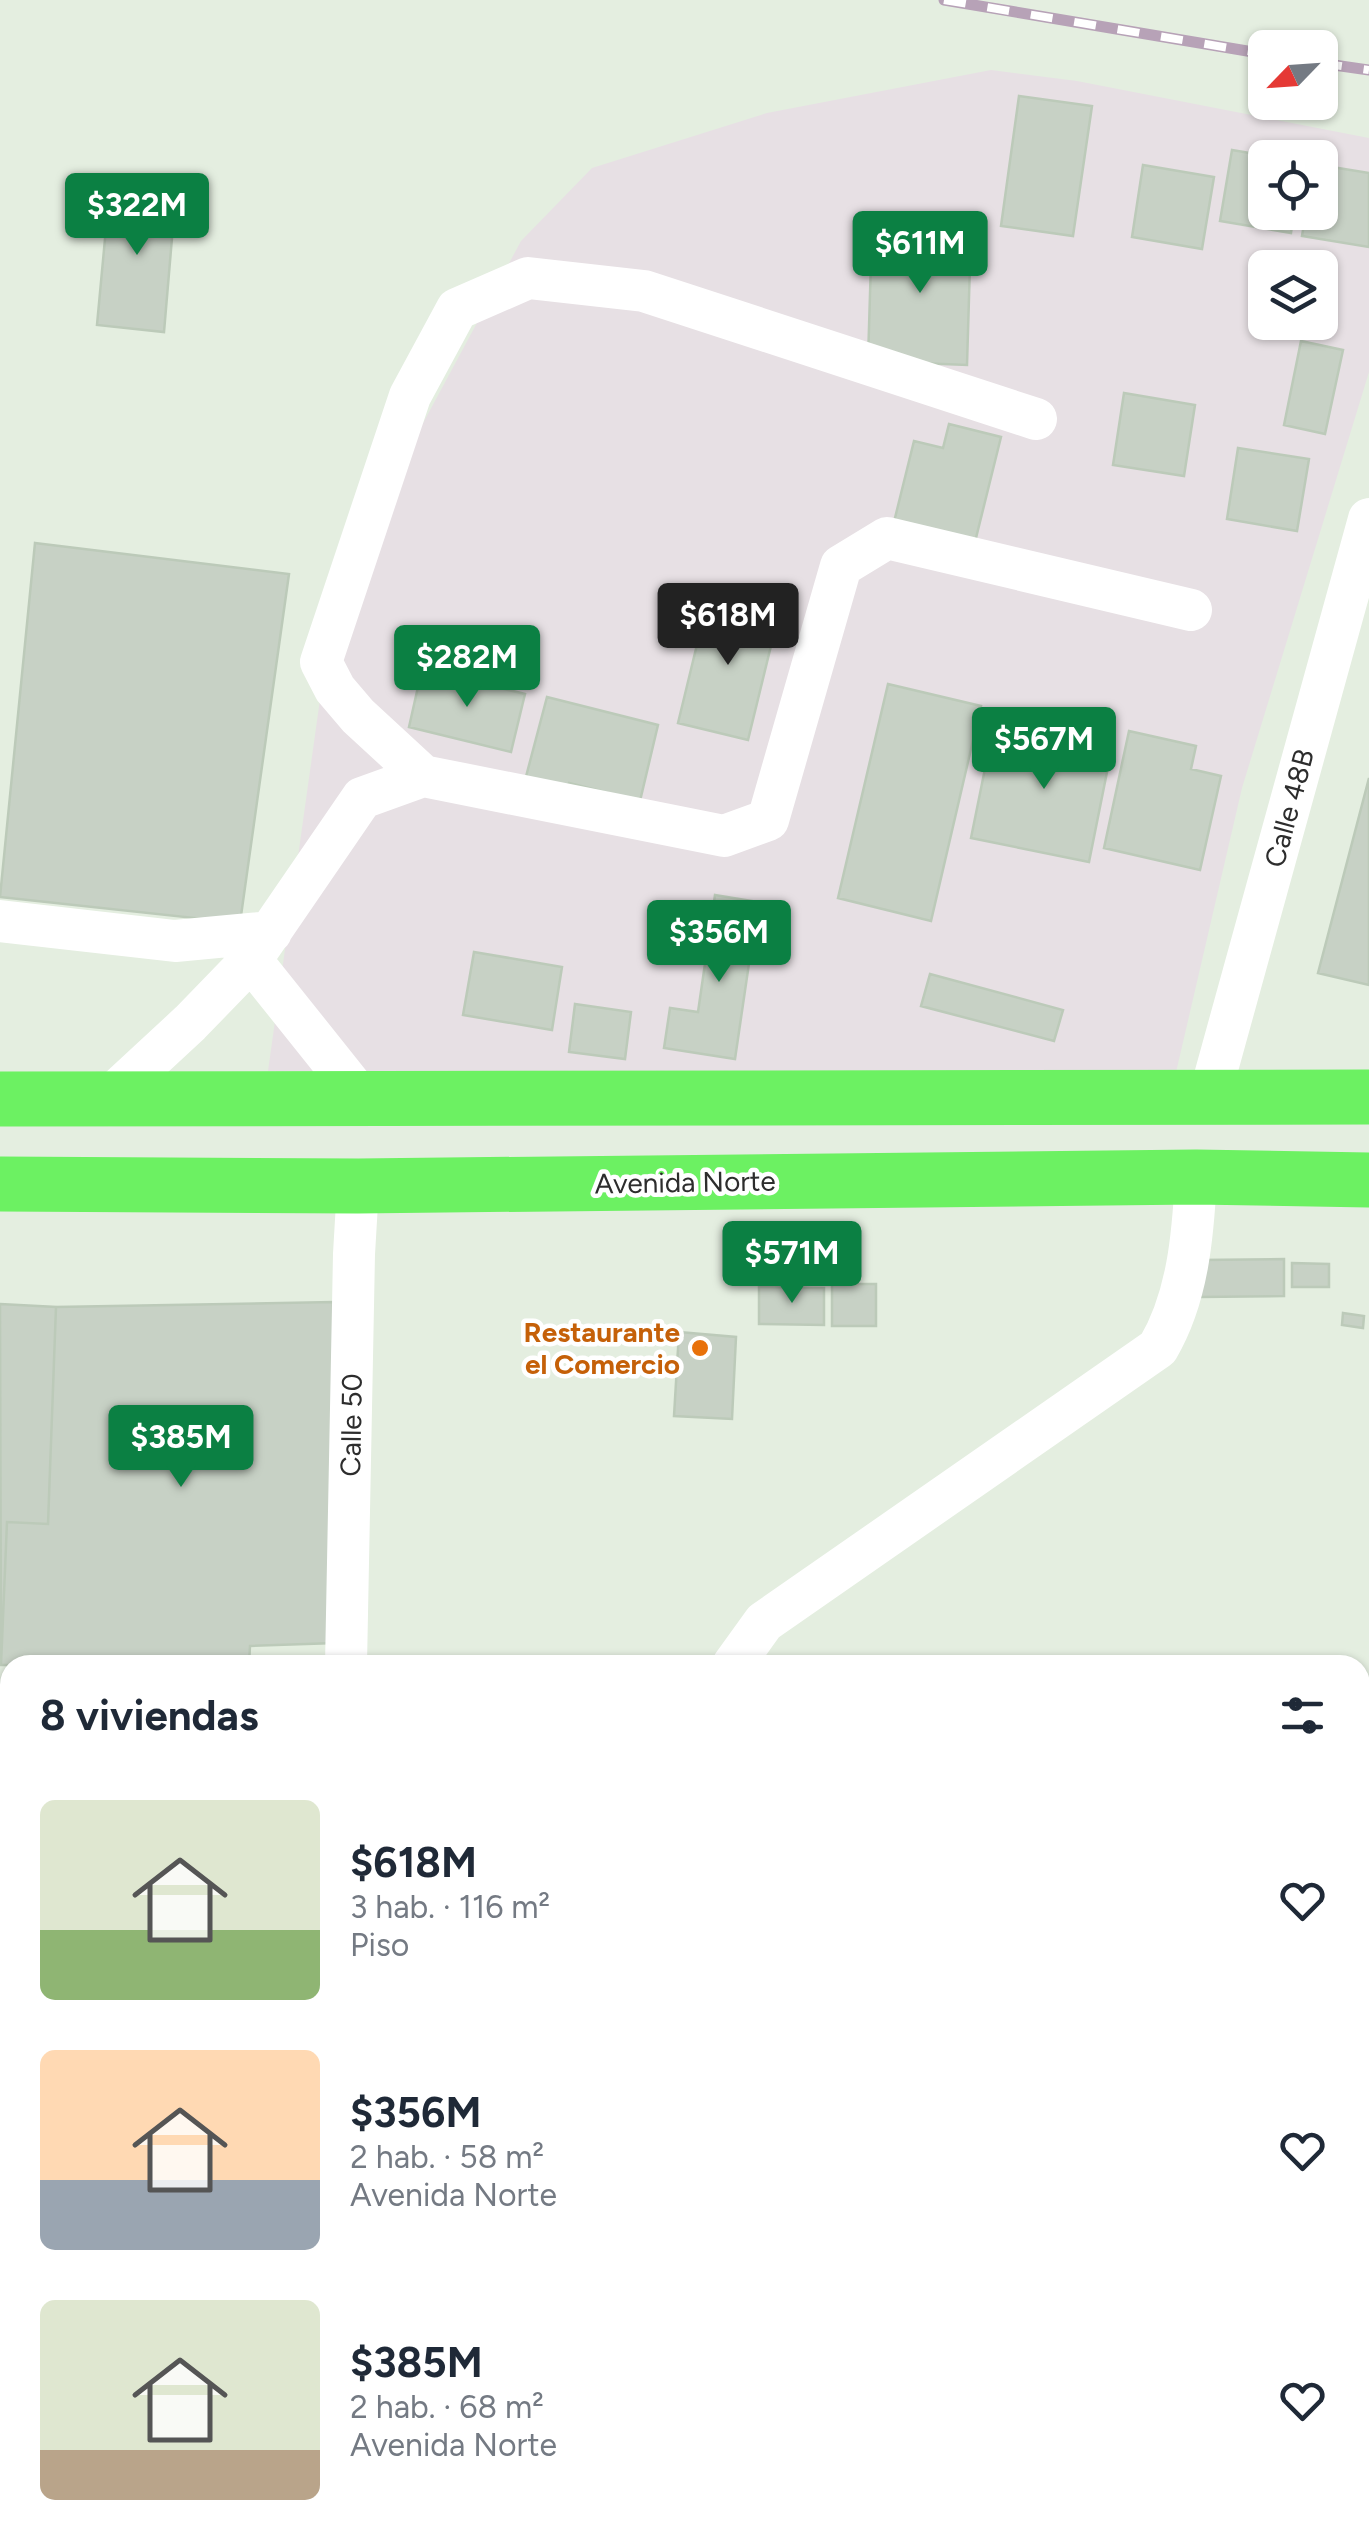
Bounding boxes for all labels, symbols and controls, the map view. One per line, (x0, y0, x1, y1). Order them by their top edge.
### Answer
north arrow (1248, 30, 1338, 120)
map controls (1248, 30, 1338, 340)
button: locate (1248, 140, 1338, 230)
pin: $322M (67, 173, 207, 258)
text: $322M (87, 186, 187, 224)
pin: $611M (850, 211, 990, 296)
text: $611M (875, 224, 965, 262)
button: layers (1248, 250, 1338, 340)
pin: $618M (658, 583, 798, 668)
text: $618M (680, 596, 776, 634)
pin: $282M (397, 625, 537, 710)
text: $282M (416, 638, 518, 676)
pin: $567M (974, 707, 1114, 792)
text: $567M (994, 720, 1094, 758)
street label: Calle 48B (1257, 745, 1321, 871)
pin: $356M (649, 900, 789, 985)
text: $356M (669, 913, 769, 951)
street label: Avenida Norte (594, 1163, 776, 1201)
pin: $571M (722, 1221, 862, 1306)
text: $571M (744, 1234, 840, 1272)
place label: Restaurante el Comercio (524, 1315, 680, 1381)
marker: Restaurante el Comercio (689, 1337, 711, 1359)
street label: Calle 50 (333, 1373, 369, 1477)
pin: $385M (111, 1405, 251, 1490)
text: $385M (130, 1418, 232, 1456)
icon: filters (1275, 1688, 1330, 1743)
text: 8 viviendas (40, 1690, 258, 1741)
text: $618M (350, 1837, 477, 1888)
icon: home (120, 1840, 240, 1960)
icon: heart (1275, 1873, 1330, 1928)
text: 3 hab. · 116 m² (350, 1888, 550, 1926)
text: Piso (350, 1926, 409, 1964)
text: $356M (350, 2087, 481, 2138)
icon: home (120, 2090, 240, 2210)
icon: heart (1275, 2123, 1330, 2178)
text: 2 hab. · 58 m² (350, 2138, 544, 2176)
text: Avenida Norte (350, 2176, 557, 2214)
text: $385M (350, 2337, 483, 2388)
icon: home (120, 2340, 240, 2460)
icon: heart (1275, 2373, 1330, 2428)
text: 2 hab. · 68 m² (350, 2388, 544, 2426)
text: Avenida Norte (350, 2426, 557, 2464)

